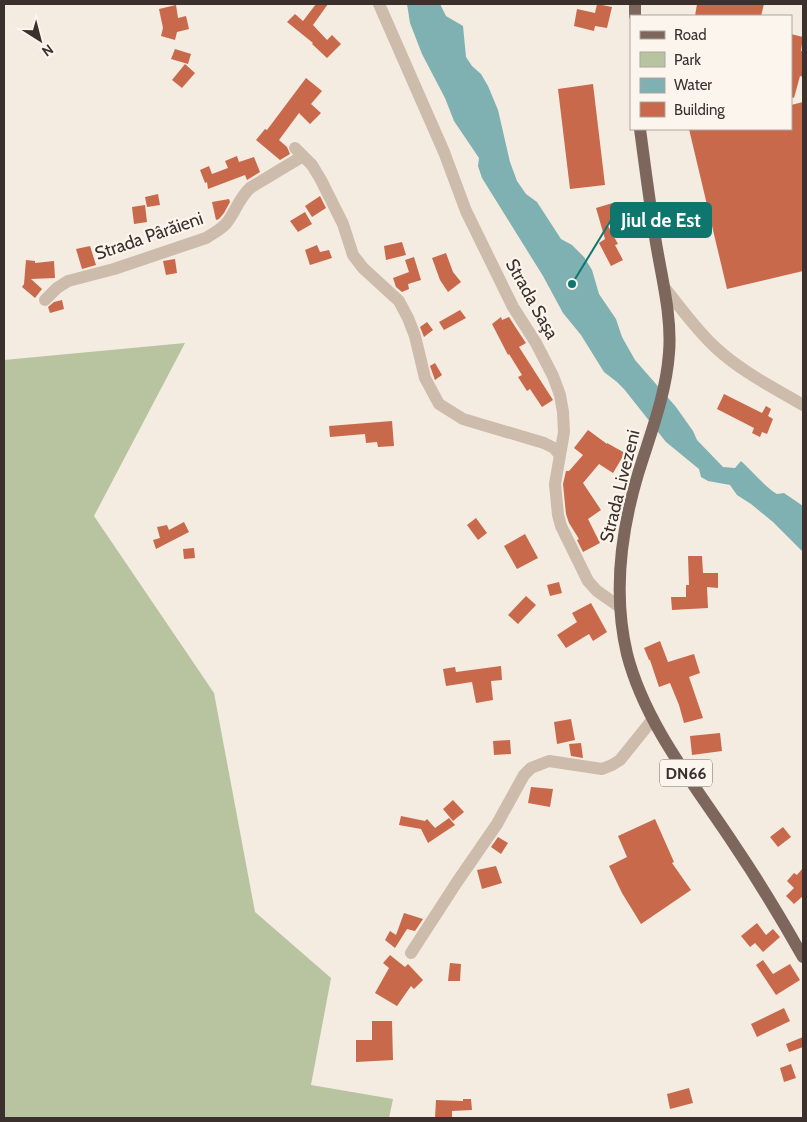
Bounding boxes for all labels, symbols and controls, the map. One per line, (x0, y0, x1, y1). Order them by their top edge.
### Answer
north arrow (15, 15, 65, 65)
legend (630, 15, 792, 130)
text: Road (674, 26, 707, 44)
text: N (38, 40, 57, 61)
text: Park (674, 51, 701, 69)
text: Water (674, 76, 712, 94)
text: Building (674, 101, 725, 119)
callout: Jiul de Est (611, 203, 711, 237)
street label: Strada Pârăieni (92, 207, 206, 265)
text: Jiul de Est (620, 209, 701, 232)
street label: Strada Saşa (501, 255, 563, 343)
street label: Strada Livezeni (595, 427, 645, 545)
road number: DN66 (660, 760, 712, 786)

